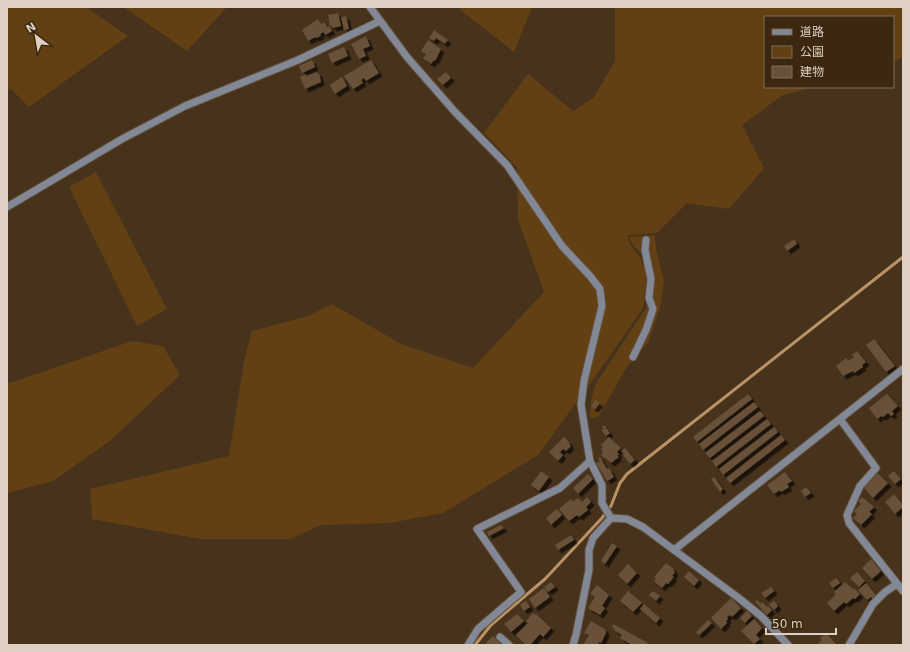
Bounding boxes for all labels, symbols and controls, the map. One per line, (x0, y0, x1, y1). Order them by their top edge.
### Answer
north arrow (16, 16, 56, 56)
legend (764, 16, 894, 88)
text: N (24, 20, 38, 36)
text: 道路 (800, 25, 824, 39)
text: 公園 (800, 45, 824, 59)
text: 建物 (800, 65, 824, 79)
scale bar (766, 610, 836, 636)
text: 50 m (772, 617, 803, 631)

